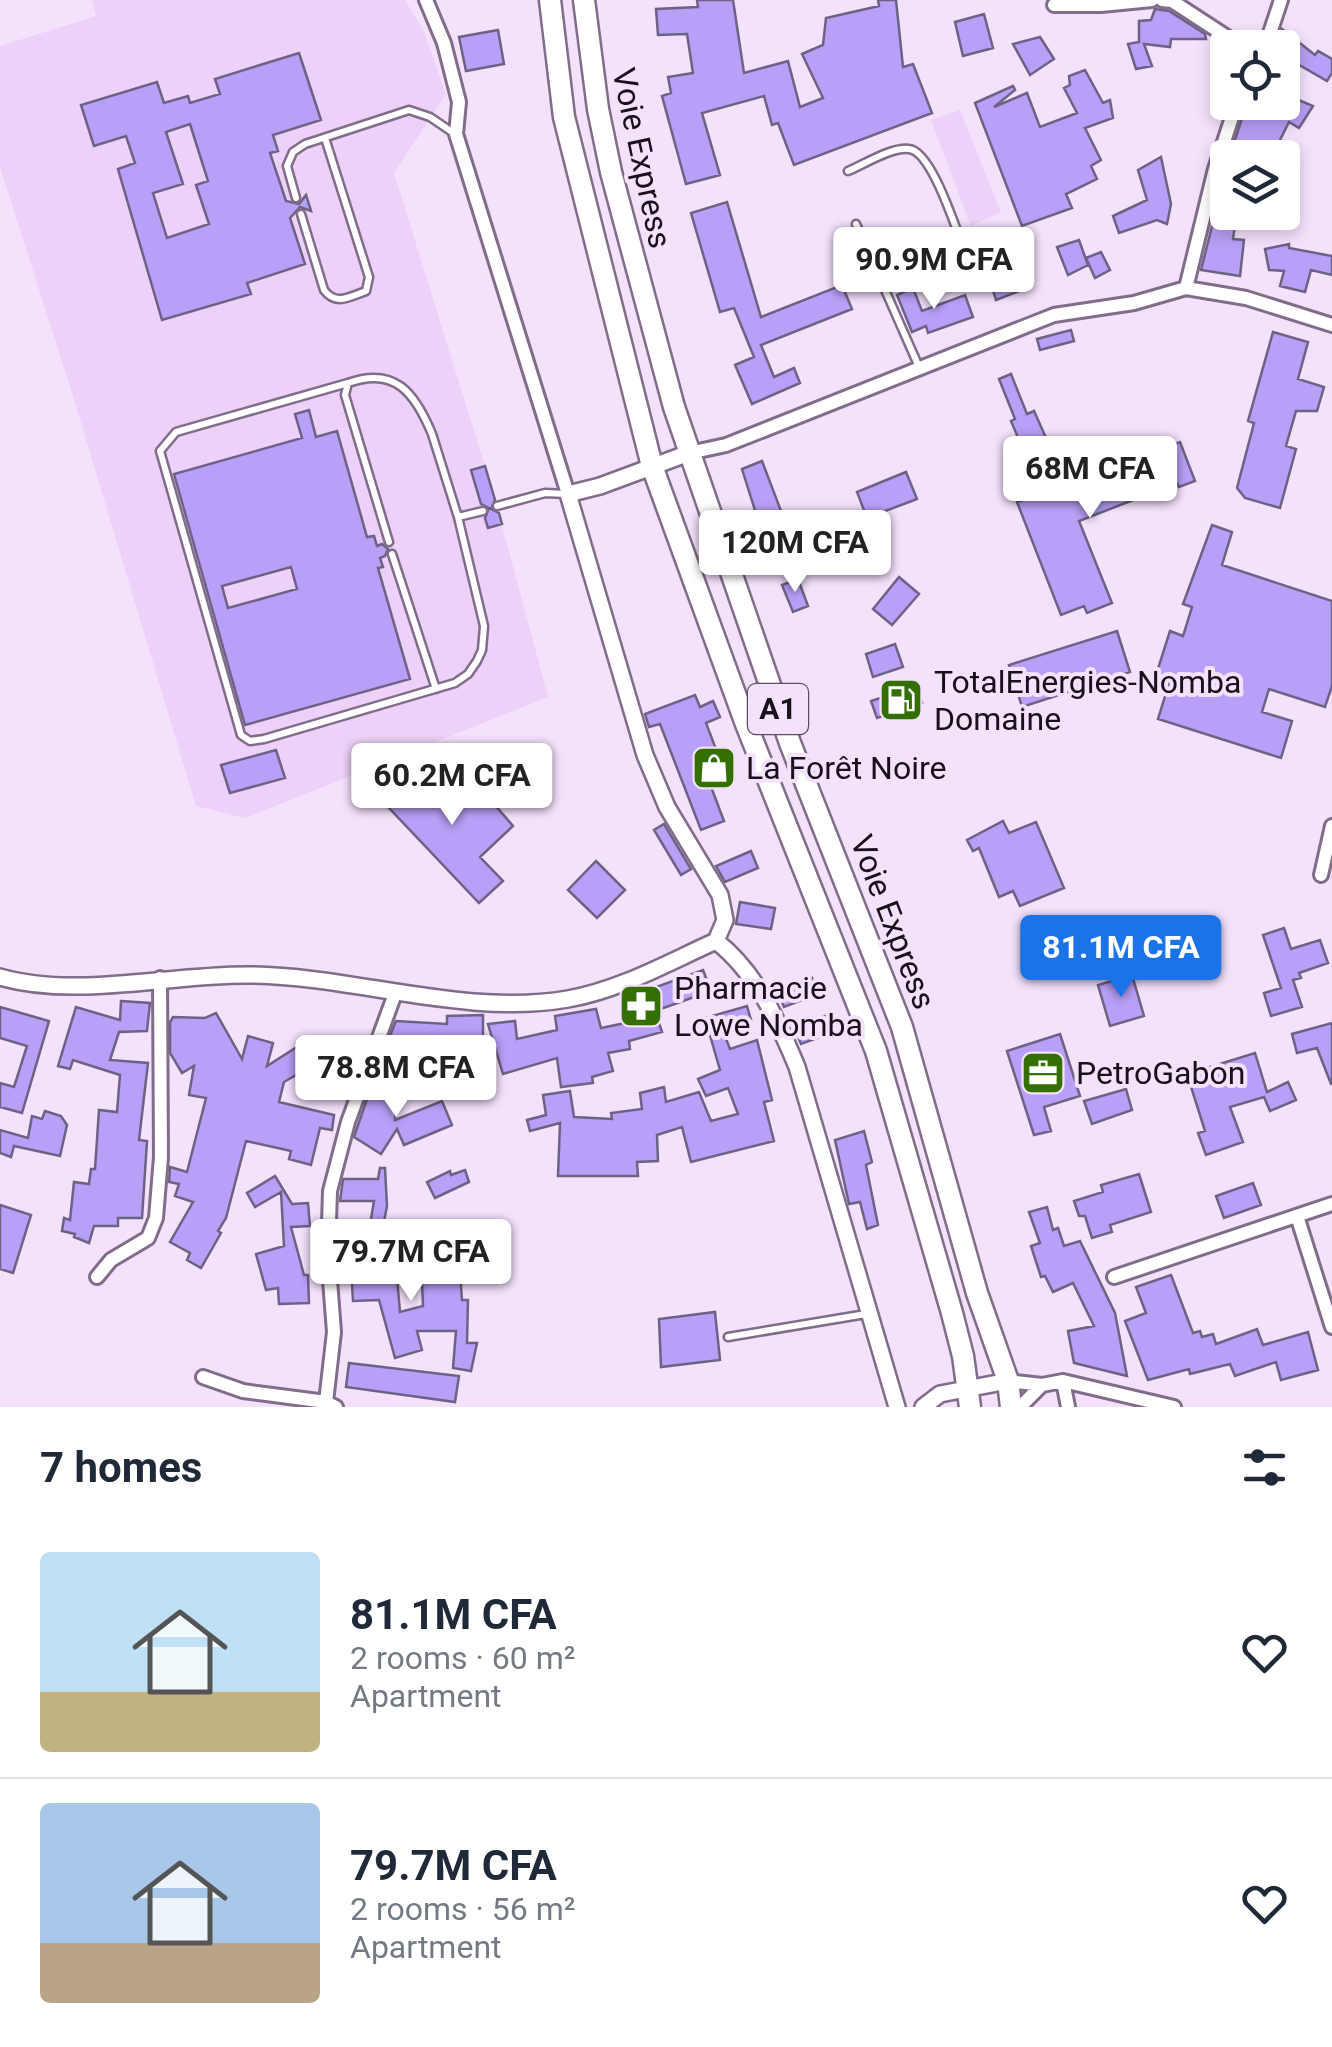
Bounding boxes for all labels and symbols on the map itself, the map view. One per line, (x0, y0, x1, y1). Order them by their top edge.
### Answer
street label: Voie Express (604, 64, 680, 252)
pin: 90.9M CFA (820, 227, 1048, 312)
pin: 68M CFA (998, 436, 1182, 521)
pin: 120M CFA (692, 510, 898, 595)
place label: TotalEnergies-Nomba Domaine (934, 663, 1241, 738)
fuel station icon: TotalEnergies-Nomba Domaine (878, 677, 924, 723)
road number: A1 (748, 684, 808, 734)
pin: 60.2M CFA (338, 743, 566, 828)
shop icon: La Forêt Noire (691, 745, 737, 791)
place label: La Forêt Noire (746, 749, 946, 787)
street label: Voie Express (842, 830, 944, 1014)
pin: 81.1M CFA (1007, 915, 1235, 1000)
place label: Pharmacie Lowe Nomba (674, 969, 863, 1044)
pharmacy icon: Pharmacie Lowe Nomba (618, 983, 664, 1029)
pin: 78.8M CFA (282, 1035, 510, 1120)
office icon: PetroGabon (1020, 1050, 1066, 1096)
place label: PetroGabon (1076, 1054, 1245, 1092)
pin: 79.7M CFA (297, 1219, 525, 1304)

